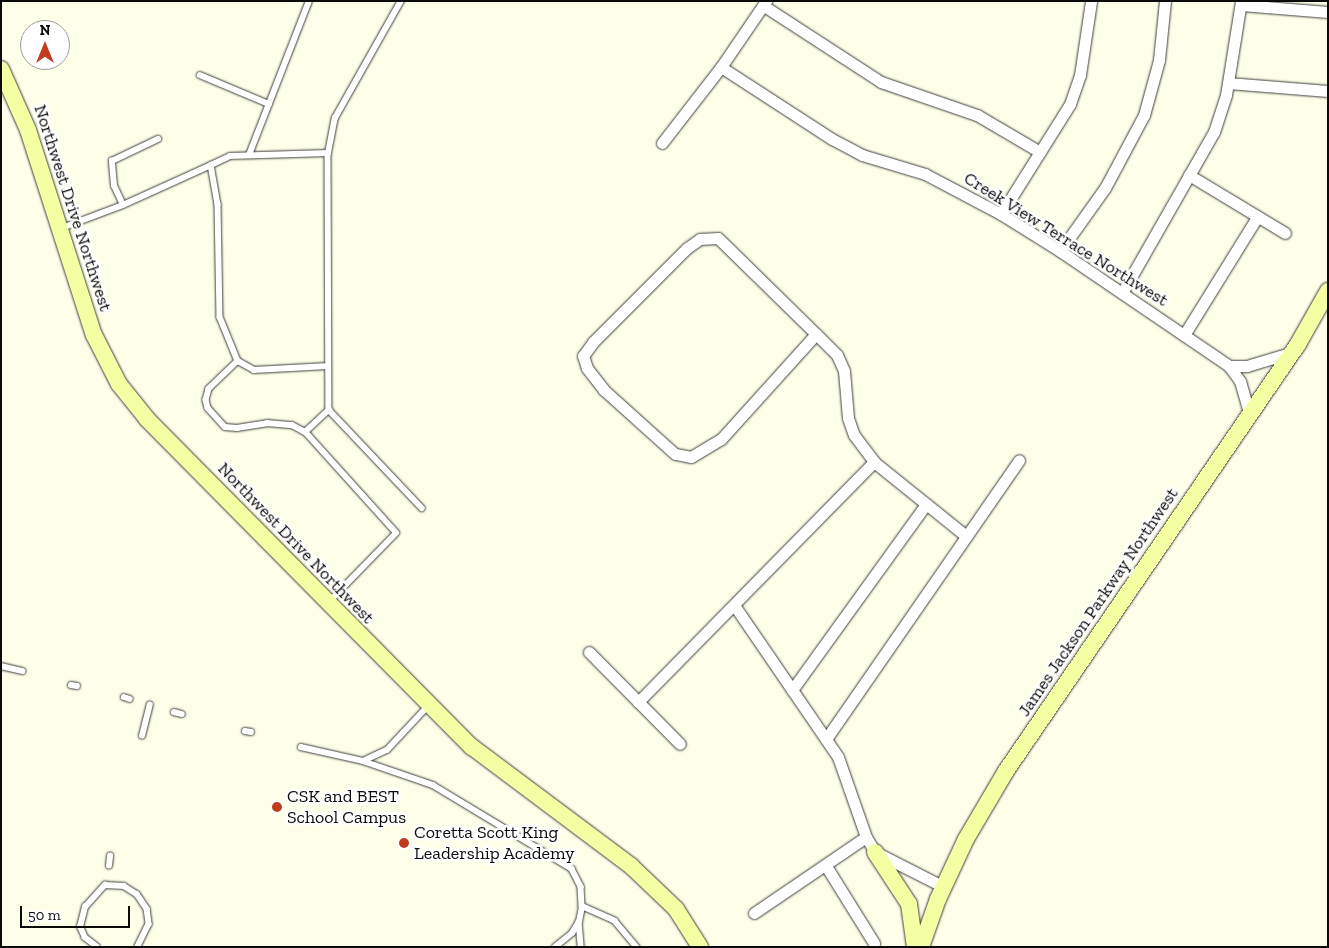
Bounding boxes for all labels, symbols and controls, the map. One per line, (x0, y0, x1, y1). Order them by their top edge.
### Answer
north arrow (20, 20, 70, 70)
text: N (40, 22, 50, 39)
street label: Northwest Drive Northwest (29, 102, 117, 314)
street label: Creek View Terrace Northwest (959, 167, 1173, 311)
street label: Northwest Drive Northwest (213, 458, 379, 628)
street label: James Jackson Parkway Northwest (1013, 483, 1183, 721)
place label: CSK and BEST School Campus (287, 786, 406, 829)
marker: CSK and BEST School Campus (271, 801, 283, 813)
place label: Coretta Scott King Leadership Academy (414, 822, 575, 864)
marker: Coretta Scott King Leadership Academy (398, 837, 410, 849)
scale bar (22, 896, 132, 928)
text: 50 m (28, 906, 61, 924)

